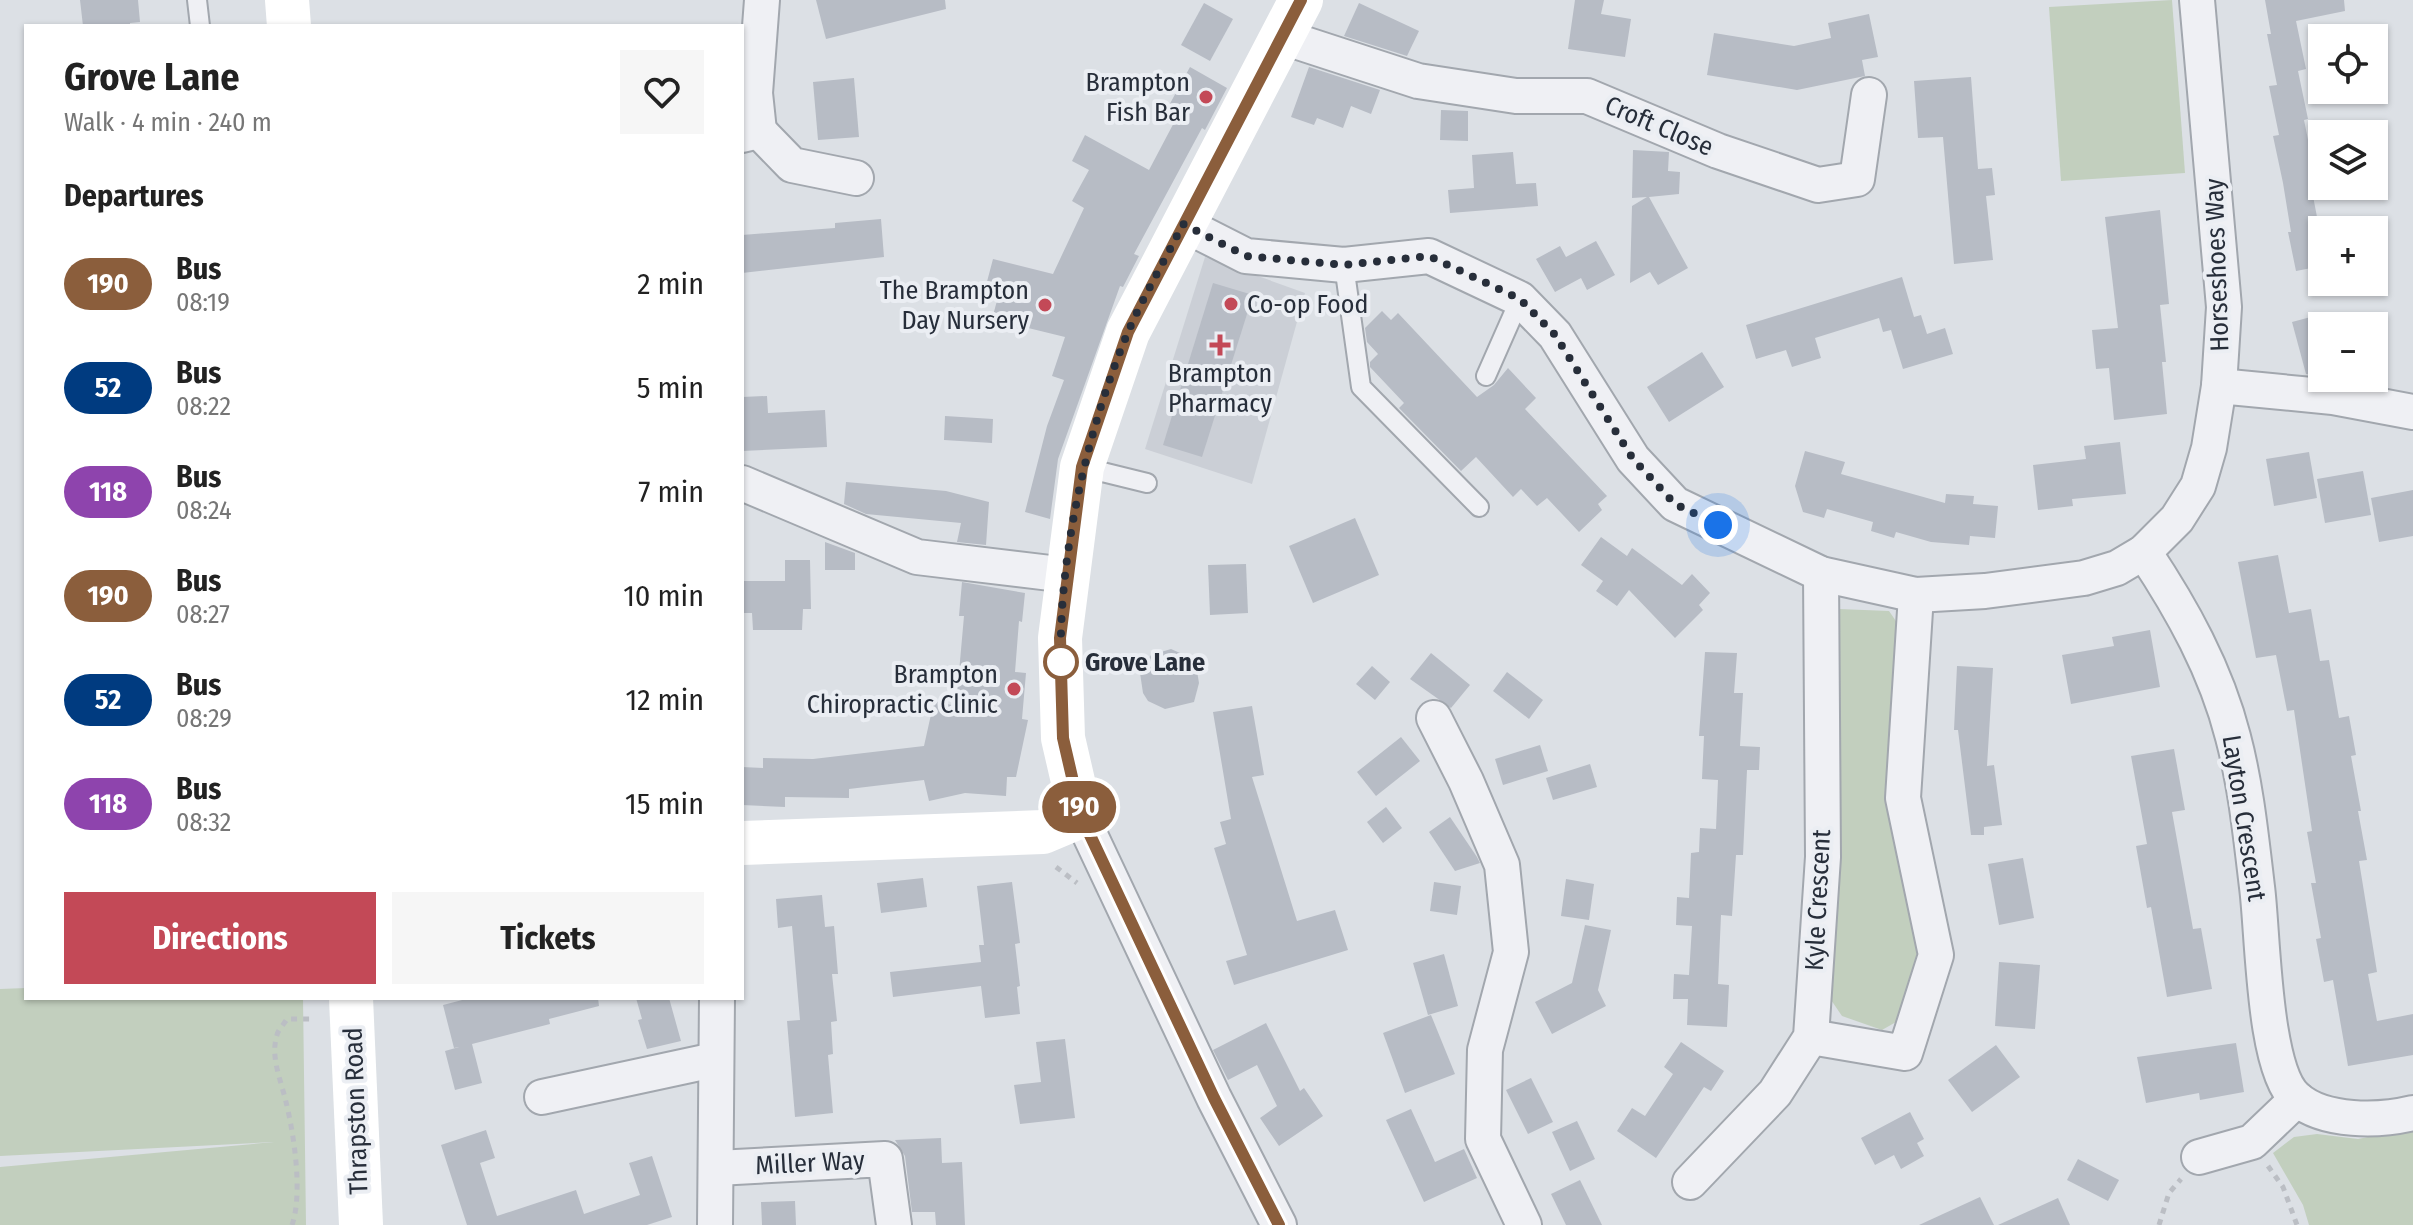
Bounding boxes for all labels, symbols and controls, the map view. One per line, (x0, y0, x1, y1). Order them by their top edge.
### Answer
map controls (2308, 24, 2388, 392)
button: locate (2308, 24, 2388, 104)
button: heart (620, 50, 704, 134)
text: Grove Lane (64, 54, 240, 100)
place label: Brampton Fish Bar (1085, 67, 1190, 128)
marker: Brampton Fish Bar (1197, 88, 1215, 106)
street label: Croft Close (1600, 89, 1718, 163)
text: Walk · 4 min · 240 m (64, 107, 272, 138)
button: layers (2308, 120, 2388, 200)
street label: Horseshoes Way (2198, 177, 2236, 352)
text: Departures (64, 178, 204, 214)
button: + (2308, 216, 2388, 296)
text: Bus (176, 251, 221, 287)
text: 2 min (637, 266, 704, 302)
text: 190 (87, 267, 129, 300)
place label: The Brampton Day Nursery (880, 275, 1029, 336)
text: 08:19 (176, 287, 230, 318)
place label: Co-op Food (1247, 289, 1368, 320)
marker: Co-op Food (1222, 295, 1240, 313)
marker: The Brampton Day Nursery (1036, 296, 1054, 314)
button: − (2308, 312, 2388, 392)
marker: Brampton Pharmacy (1211, 336, 1229, 354)
text: Bus (176, 355, 221, 391)
place label: Brampton Pharmacy (1168, 358, 1272, 419)
text: 5 min (637, 370, 704, 406)
text: 52 (95, 371, 121, 404)
text: 08:22 (176, 391, 231, 422)
text: Bus (176, 459, 221, 495)
text: 7 min (638, 474, 704, 510)
text: 118 (89, 475, 127, 508)
text: 08:24 (176, 495, 232, 526)
your location (1698, 505, 1738, 545)
text: Bus (176, 563, 221, 599)
text: 10 min (623, 578, 704, 614)
text: 190 (87, 579, 129, 612)
text: 08:27 (176, 599, 230, 630)
marker: Grove Lane (1044, 645, 1078, 679)
place label: Grove Lane (1085, 647, 1205, 678)
place label: Brampton Chiropractic Clinic (807, 659, 998, 720)
text: Bus (176, 667, 221, 703)
marker: Brampton Chiropractic Clinic (1005, 680, 1023, 698)
text: 12 min (626, 682, 704, 718)
text: 52 (95, 683, 121, 716)
text: 08:29 (176, 703, 232, 734)
street label: Layton Crescent (2216, 733, 2273, 904)
text: Bus (176, 771, 221, 807)
line badge: 190 (1033, 781, 1125, 833)
text: 15 min (625, 786, 704, 822)
text: 118 (89, 787, 127, 820)
text: 190 (1058, 790, 1100, 823)
text: 08:32 (176, 807, 231, 838)
street label: Kyle Crescent (1799, 828, 1837, 972)
button: Directions (64, 892, 376, 984)
button: Tickets (392, 892, 704, 984)
street label: Thrapston Road (338, 1027, 374, 1195)
street label: Miller Way (755, 1145, 866, 1181)

